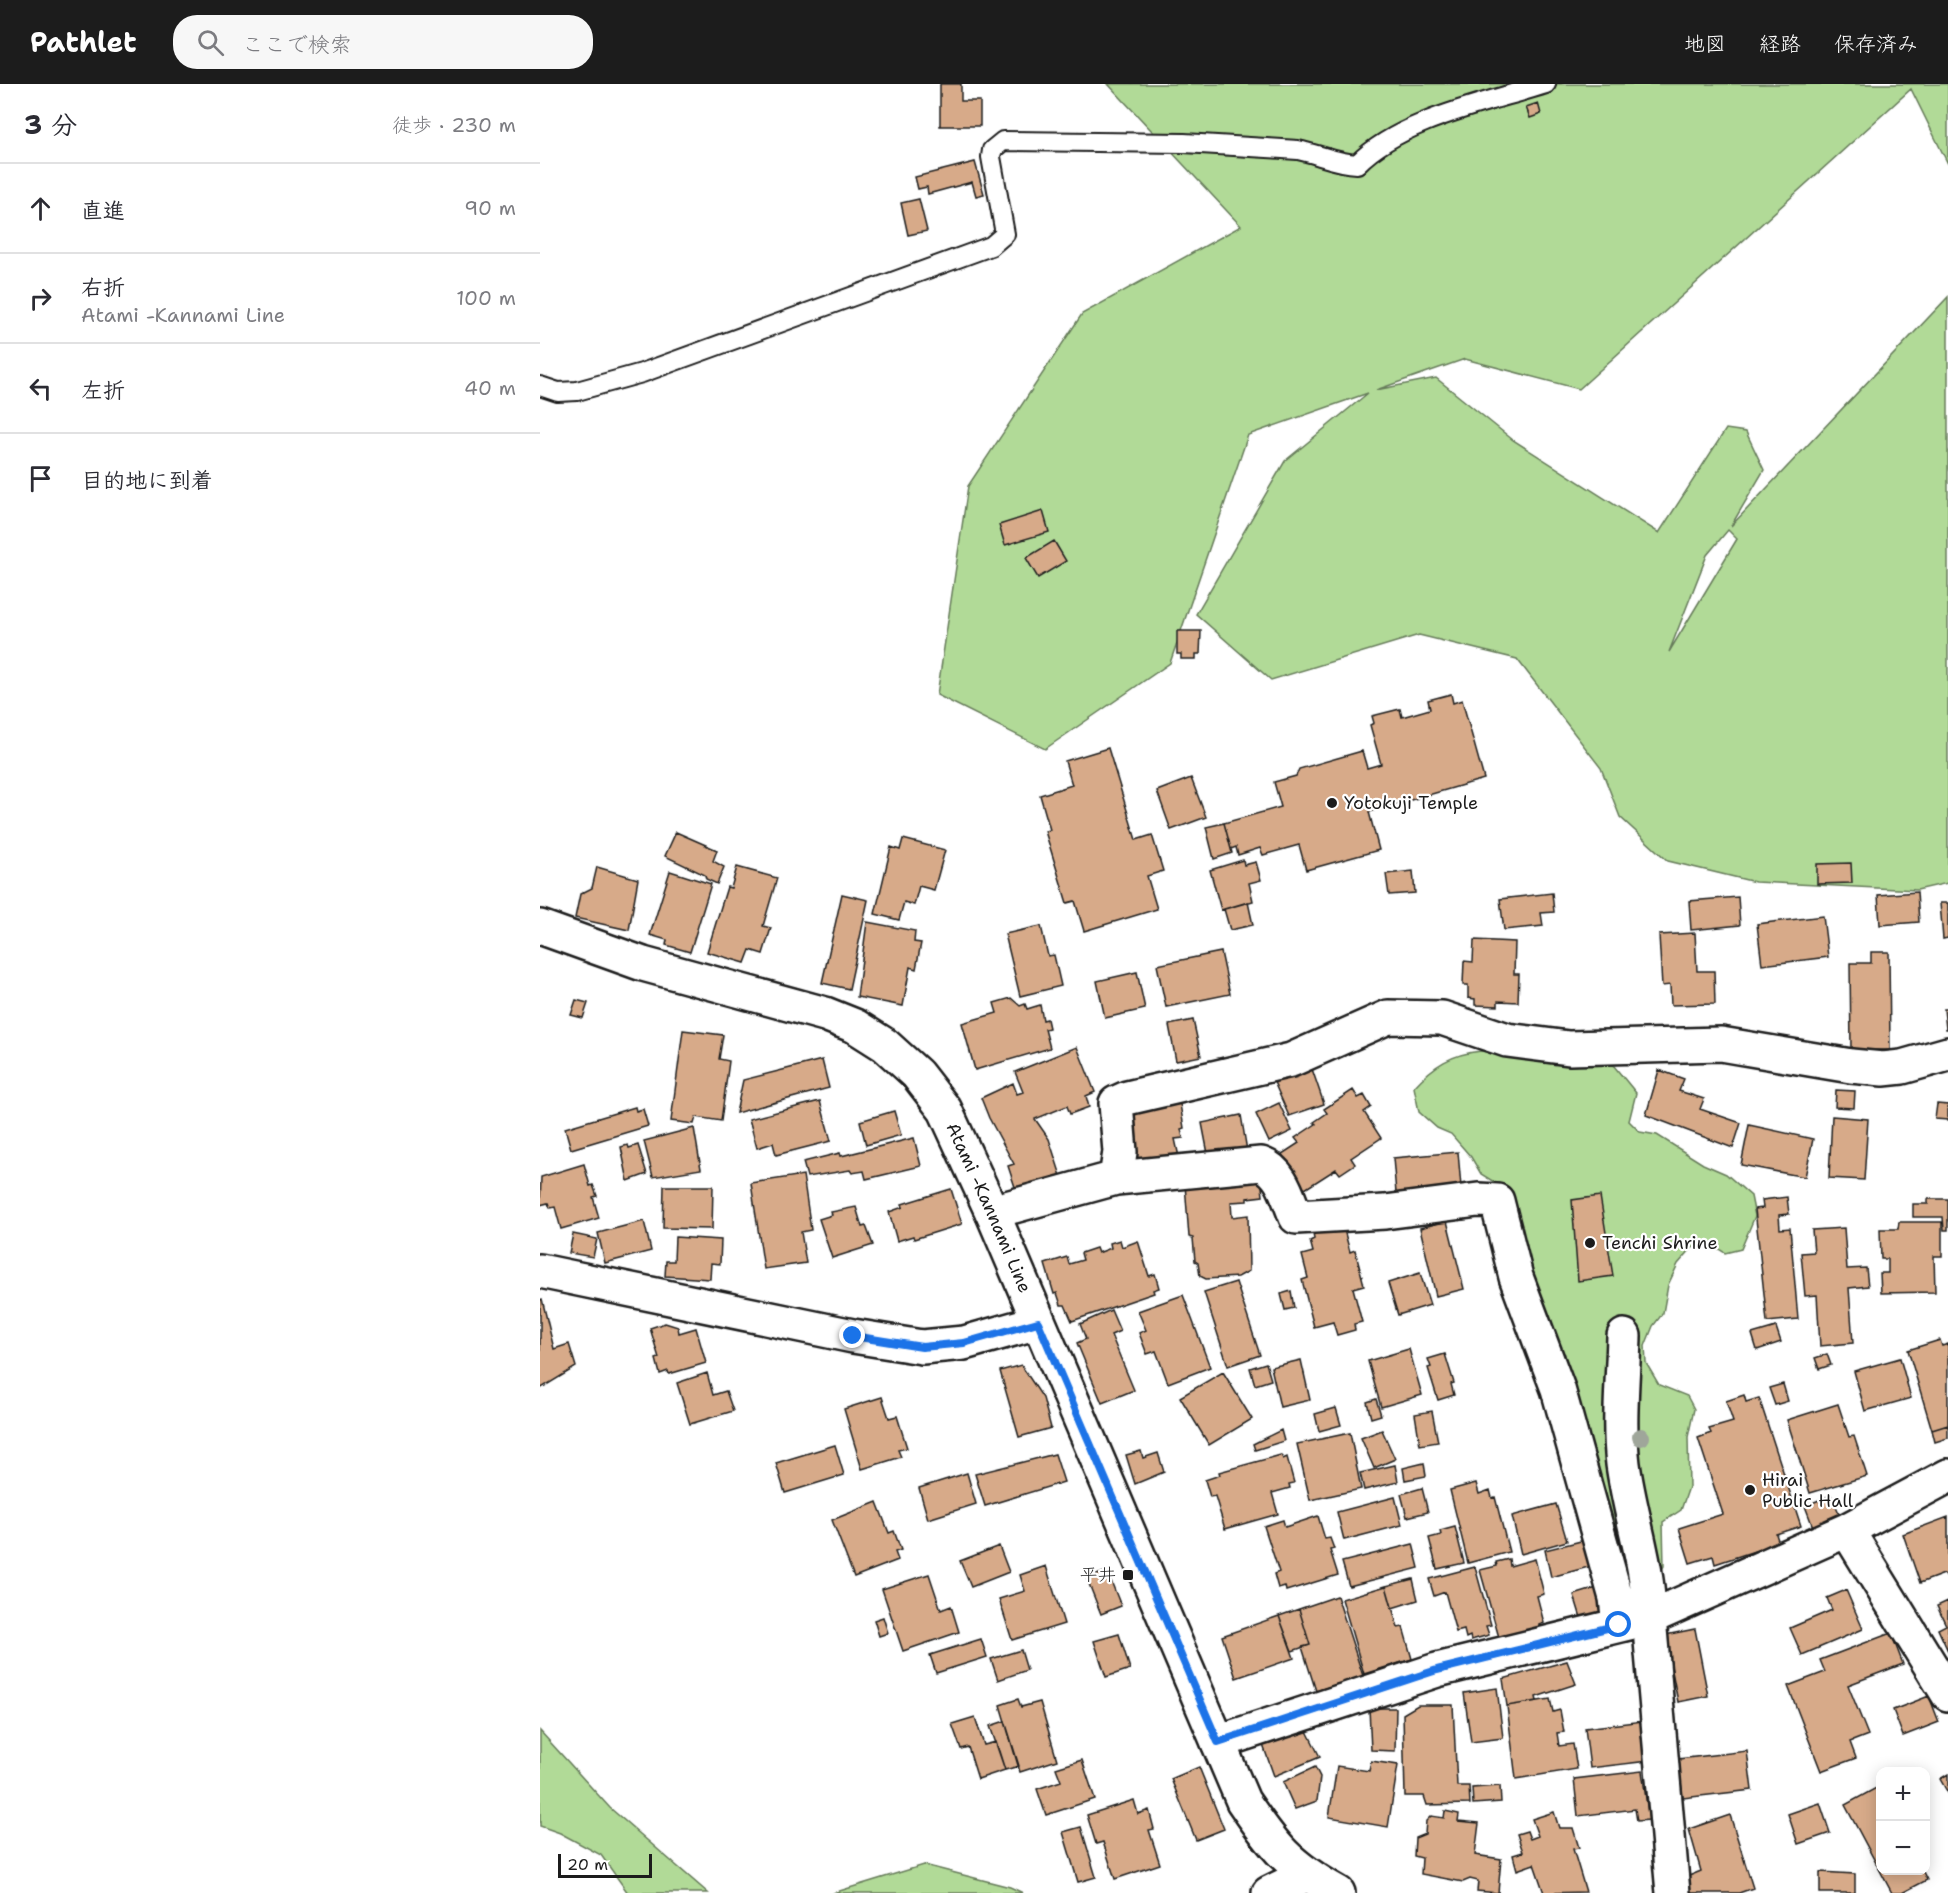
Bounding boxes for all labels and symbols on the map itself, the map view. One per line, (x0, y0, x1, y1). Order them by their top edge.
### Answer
place label: Yotokuji Temple (1344, 791, 1478, 815)
marker: Yotokuji Temple (1325, 796, 1339, 810)
street label: Atami -Kannami Line (940, 1119, 1037, 1297)
place label: Tenchi Shrine (1602, 1231, 1718, 1255)
marker: Tenchi Shrine (1583, 1236, 1597, 1250)
route end (839, 1322, 865, 1348)
place label: Hirai Public Hall (1762, 1468, 1854, 1513)
marker: Hirai Public Hall (1743, 1483, 1757, 1497)
place label: 平井 (1080, 1563, 1116, 1587)
marker: 平井 (1121, 1568, 1135, 1582)
route start (1605, 1611, 1631, 1637)
scale bar (558, 1851, 652, 1878)

